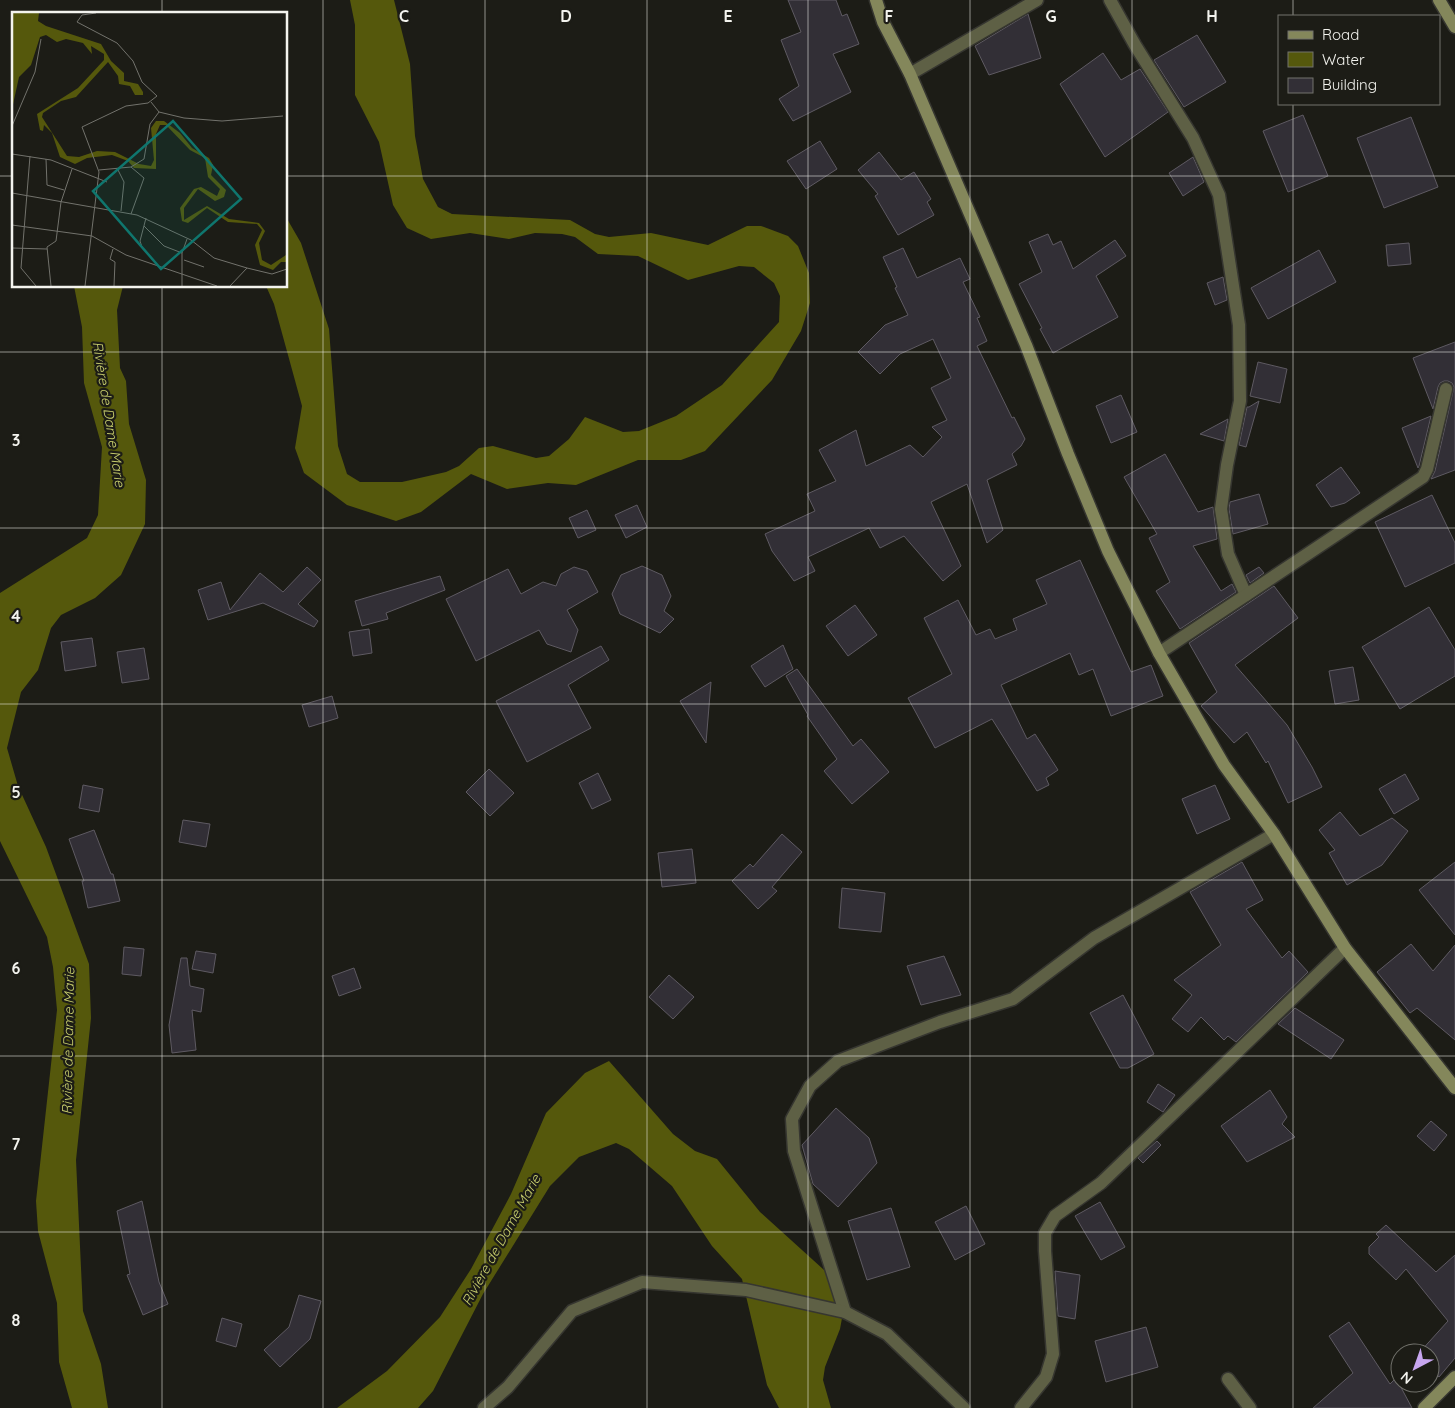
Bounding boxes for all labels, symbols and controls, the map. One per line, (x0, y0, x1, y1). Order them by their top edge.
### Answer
text: C (399, 6, 409, 26)
text: D (560, 6, 572, 26)
text: E (723, 6, 733, 26)
text: F (885, 6, 894, 26)
text: G (1045, 6, 1057, 26)
text: H (1206, 6, 1218, 26)
inset map (12, 12, 288, 288)
legend (1278, 15, 1440, 105)
text: Road (1322, 25, 1359, 44)
text: Water (1322, 50, 1365, 69)
text: Building (1322, 75, 1377, 94)
water label: Rivière de Dame Marie (89, 340, 130, 489)
text: 3 (12, 430, 20, 450)
text: 4 (11, 606, 21, 626)
text: 5 (11, 782, 21, 802)
text: 6 (12, 958, 21, 978)
water label: Rivière de Dame Marie (58, 966, 78, 1115)
text: 7 (12, 1134, 21, 1154)
water label: Rivière de Dame Marie (457, 1170, 545, 1309)
text: 8 (12, 1310, 21, 1330)
north arrow (1390, 1343, 1440, 1393)
text: N (1397, 1368, 1416, 1388)

